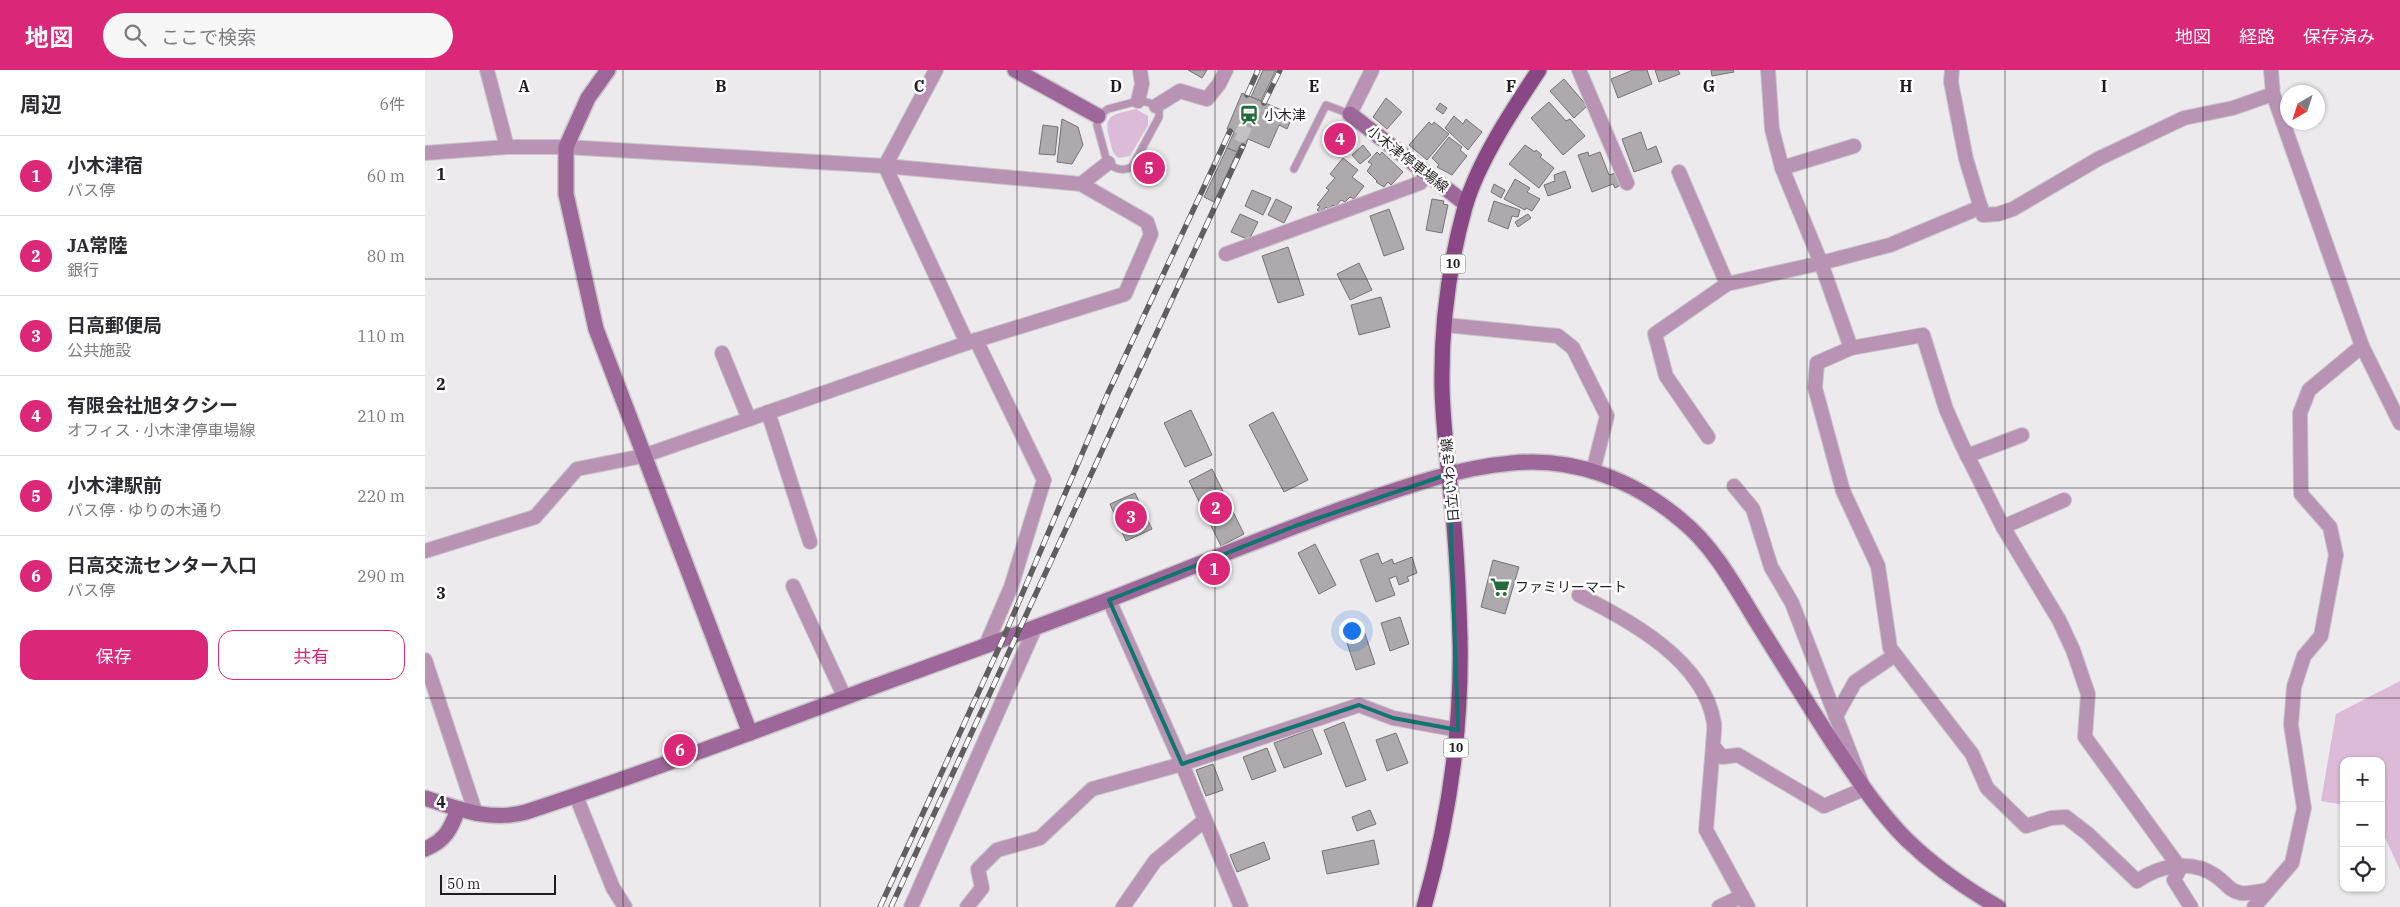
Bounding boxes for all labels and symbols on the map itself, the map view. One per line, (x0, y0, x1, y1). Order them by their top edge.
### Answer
text: A (518, 76, 530, 96)
text: B (715, 76, 727, 96)
text: C (914, 76, 924, 96)
text: D (1110, 76, 1122, 96)
text: E (1309, 76, 1319, 96)
text: F (1506, 76, 1516, 96)
text: G (1703, 76, 1715, 96)
text: H (1900, 76, 1913, 96)
text: I (2101, 76, 2107, 96)
north arrow (2280, 85, 2325, 130)
station icon: 小木津 (1238, 104, 1260, 126)
place label: 小木津 (1264, 106, 1306, 124)
pin: 4 (1324, 120, 1356, 158)
street label: 小木津停車場線 (1364, 122, 1452, 196)
pin: 5 (1133, 149, 1165, 187)
text: 1 (436, 164, 446, 184)
road number: 10 (1441, 254, 1465, 273)
text: 2 (436, 374, 446, 394)
street label: 日立いわき線 (1437, 437, 1463, 523)
pin: 2 (1200, 489, 1232, 527)
pin: 3 (1115, 498, 1147, 536)
pin: 1 (1198, 550, 1230, 588)
supermarket icon: ファミリーマート (1489, 576, 1511, 598)
place label: ファミリーマート (1515, 578, 1627, 596)
text: 3 (436, 583, 446, 603)
your location (1339, 618, 1365, 644)
pin: 6 (664, 731, 696, 769)
road number: 10 (1443, 738, 1469, 758)
text: 4 (436, 792, 446, 812)
scale bar (440, 872, 556, 895)

